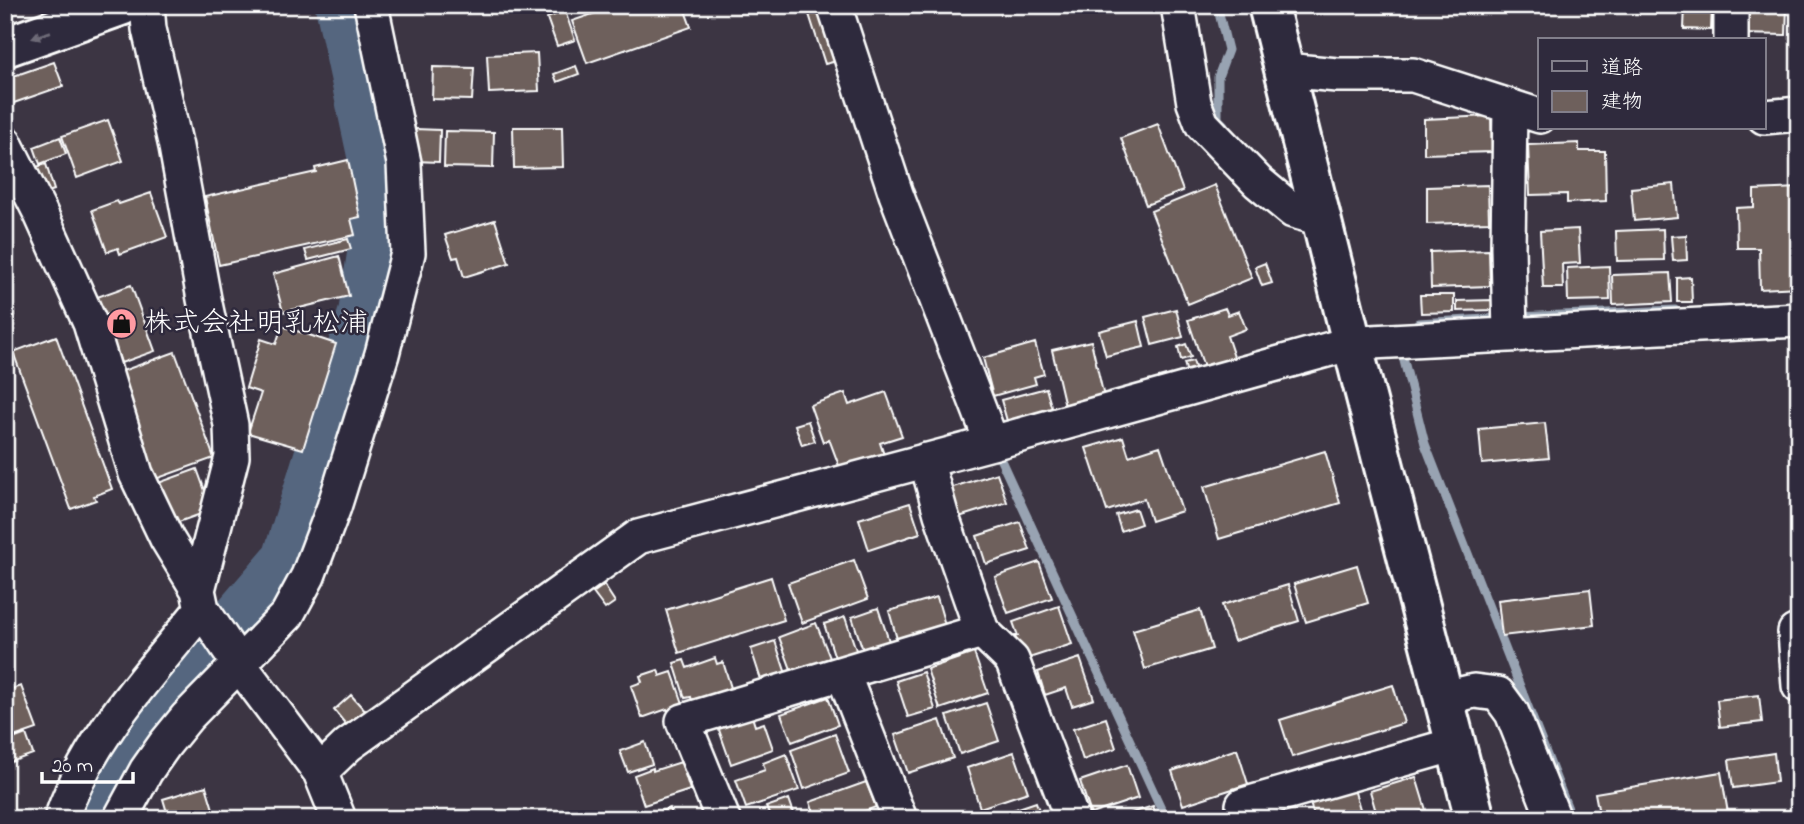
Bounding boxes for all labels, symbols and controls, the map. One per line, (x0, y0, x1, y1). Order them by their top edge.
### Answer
one-way arrow (31, 29, 52, 40)
legend (1538, 38, 1766, 130)
text: 道路 (1601, 54, 1643, 84)
text: 建物 (1601, 88, 1643, 118)
place label: 株式会社明乳松浦 (144, 304, 368, 345)
shop icon: 株式会社明乳松浦 (104, 307, 138, 341)
scale bar (42, 740, 133, 784)
text: 20 m (52, 752, 93, 782)

